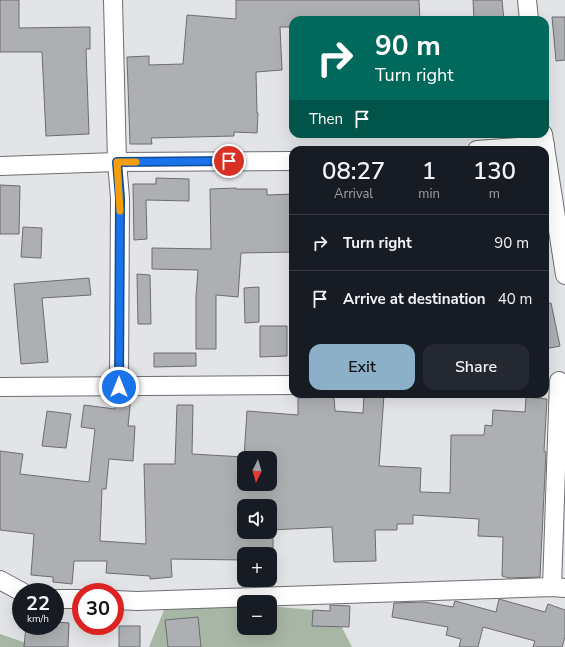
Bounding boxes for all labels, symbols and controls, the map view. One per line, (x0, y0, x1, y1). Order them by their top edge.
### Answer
text: 90 m (375, 27, 441, 65)
icon: right (309, 32, 361, 84)
text: Turn right (375, 63, 454, 87)
icon: arrive (351, 108, 373, 130)
text: Then (309, 109, 343, 129)
pin (212, 144, 246, 178)
icon: arrive (218, 150, 240, 172)
text: 08:27 (322, 155, 385, 187)
text: 1 (422, 155, 436, 187)
text: 130 (473, 155, 516, 187)
text: Arrival (334, 185, 373, 203)
text: min (418, 185, 440, 203)
text: m (489, 185, 500, 203)
icon: right (309, 232, 331, 254)
text: Turn right (343, 233, 412, 253)
text: 90 m (494, 233, 529, 253)
icon: arrive (309, 288, 331, 310)
text: Arrive at destination (343, 289, 486, 309)
text: 40 m (498, 289, 532, 309)
button: Exit (309, 344, 415, 390)
button: Share (423, 344, 529, 390)
position arrow (98, 366, 140, 408)
north arrow (237, 451, 277, 491)
map controls (237, 451, 277, 635)
button: sound (237, 499, 277, 539)
button: + (237, 547, 277, 587)
speed limit sign: 30 (72, 583, 124, 635)
text: 22 (26, 590, 50, 617)
button: − (237, 595, 277, 635)
text: km/h (27, 612, 49, 626)

